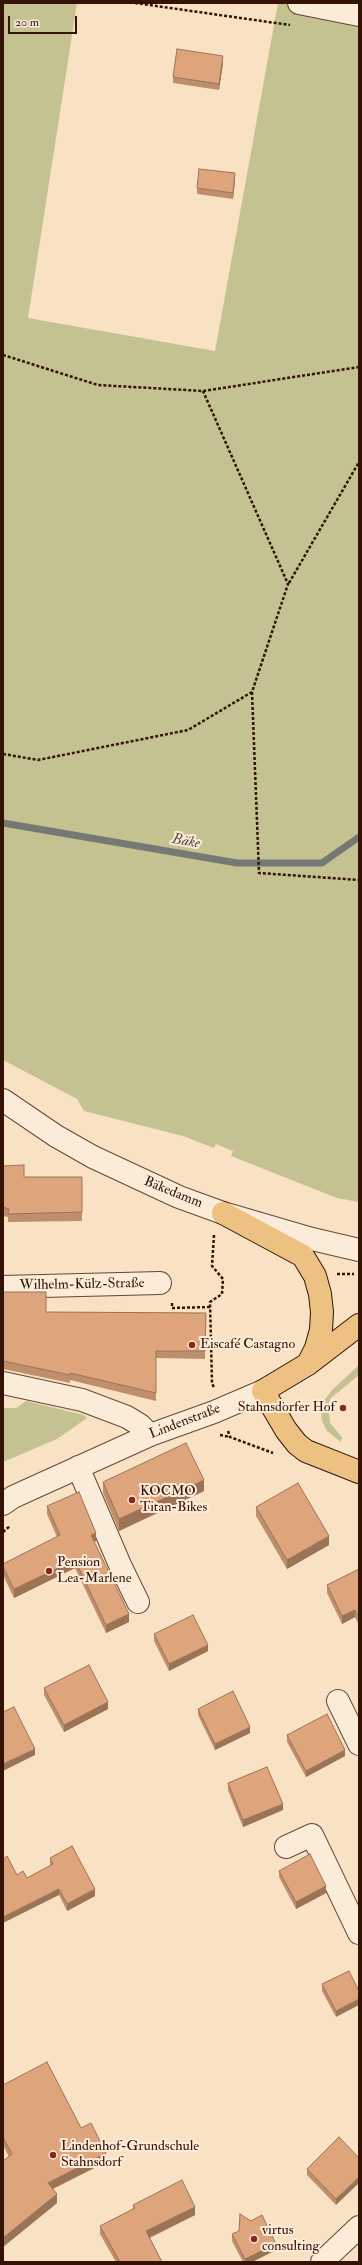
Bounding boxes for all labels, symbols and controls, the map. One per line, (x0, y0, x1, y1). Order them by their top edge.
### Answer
scale bar (10, 8, 79, 34)
text: 20 m (15, 15, 39, 30)
water label: Bäke (171, 831, 201, 853)
street label: Bäkedamm (141, 1174, 205, 1212)
street label: Wilhelm-Külz-Straße (19, 1276, 145, 1294)
place label: Eiscafé Castagno (200, 1337, 295, 1353)
marker: Eiscafé Castagno (187, 1340, 197, 1350)
place label: Stahnsdorfer Hof (238, 1400, 335, 1416)
street label: Lindenstraße (147, 1401, 223, 1443)
marker: Stahnsdorfer Hof (338, 1403, 348, 1413)
place label: KOCMO Titan-Bikes (140, 1484, 207, 1516)
marker: KOCMO Titan-Bikes (127, 1495, 137, 1505)
place label: Pension Lea-Marlene (57, 1555, 131, 1588)
marker: Pension Lea-Marlene (44, 1566, 54, 1576)
place label: Lindenhof-Grundschule Stahnsdorf (61, 2139, 199, 2172)
marker: Lindenhof-Grundschule Stahnsdorf (48, 2150, 58, 2160)
place label: virtus consulting (262, 2223, 319, 2256)
marker: virtus consulting (249, 2234, 259, 2244)

